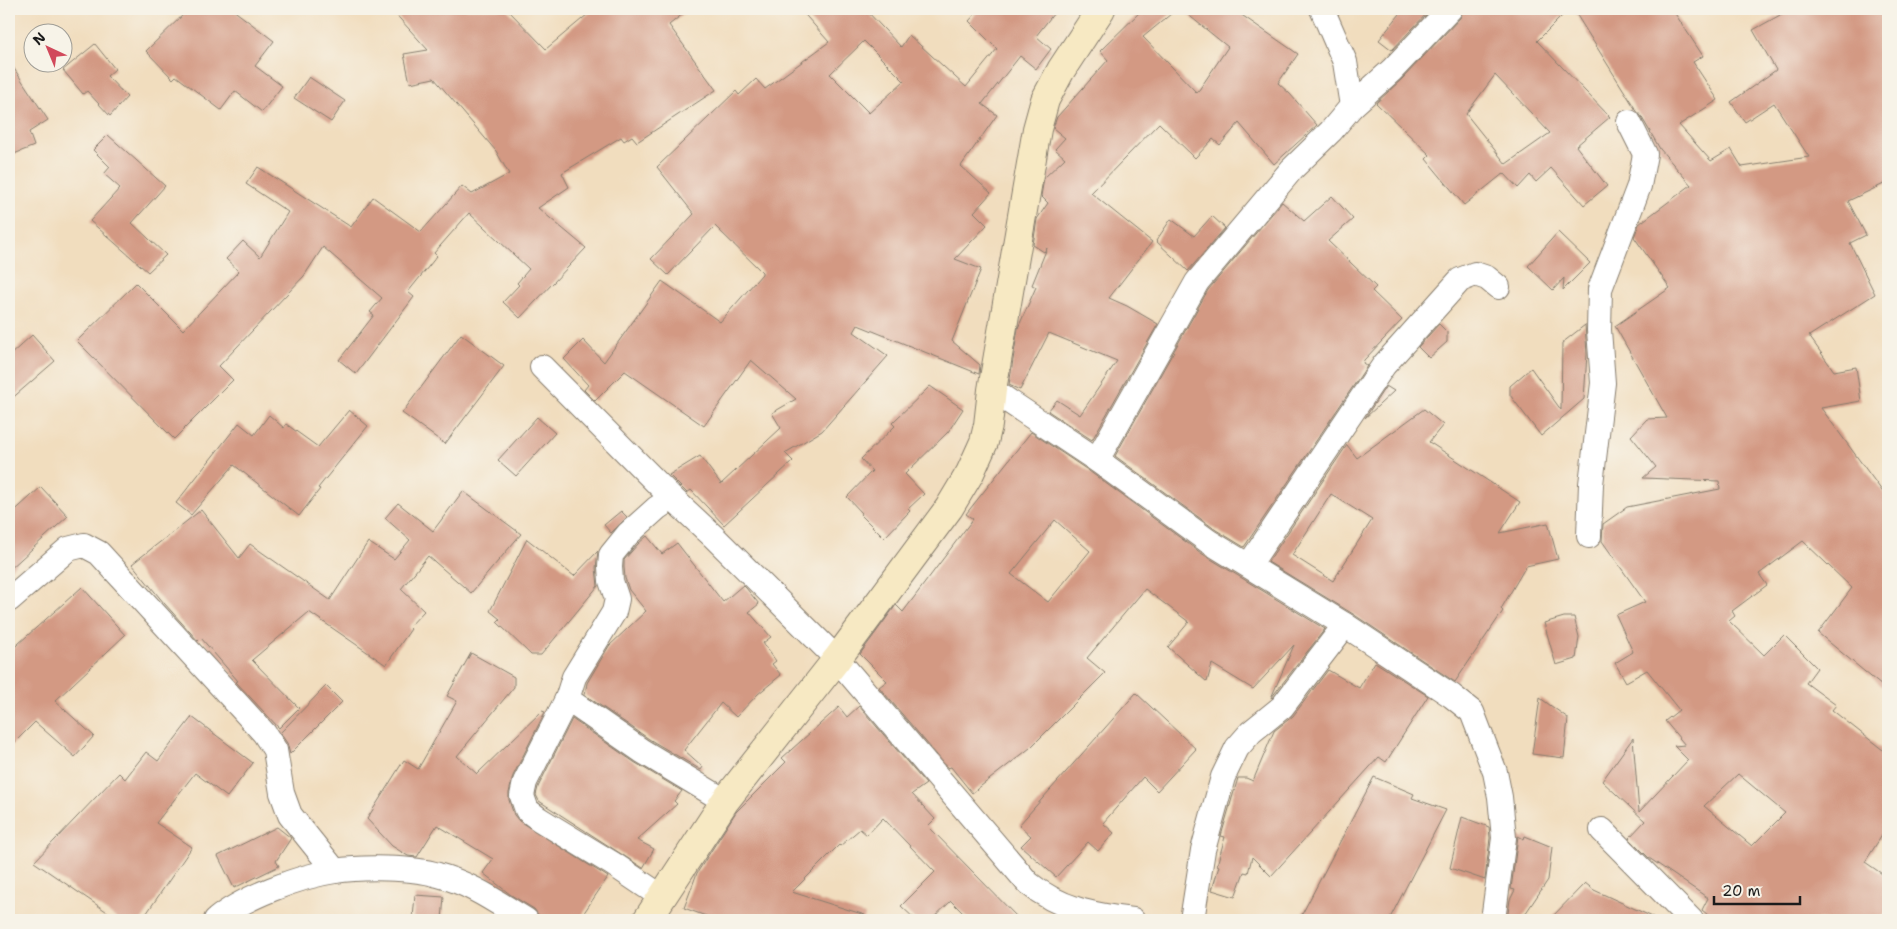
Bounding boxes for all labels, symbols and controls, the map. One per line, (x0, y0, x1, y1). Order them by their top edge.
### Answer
north arrow (22, 22, 72, 72)
text: N (29, 28, 49, 49)
scale bar (1714, 874, 1801, 906)
text: 20 m (1722, 881, 1761, 901)

